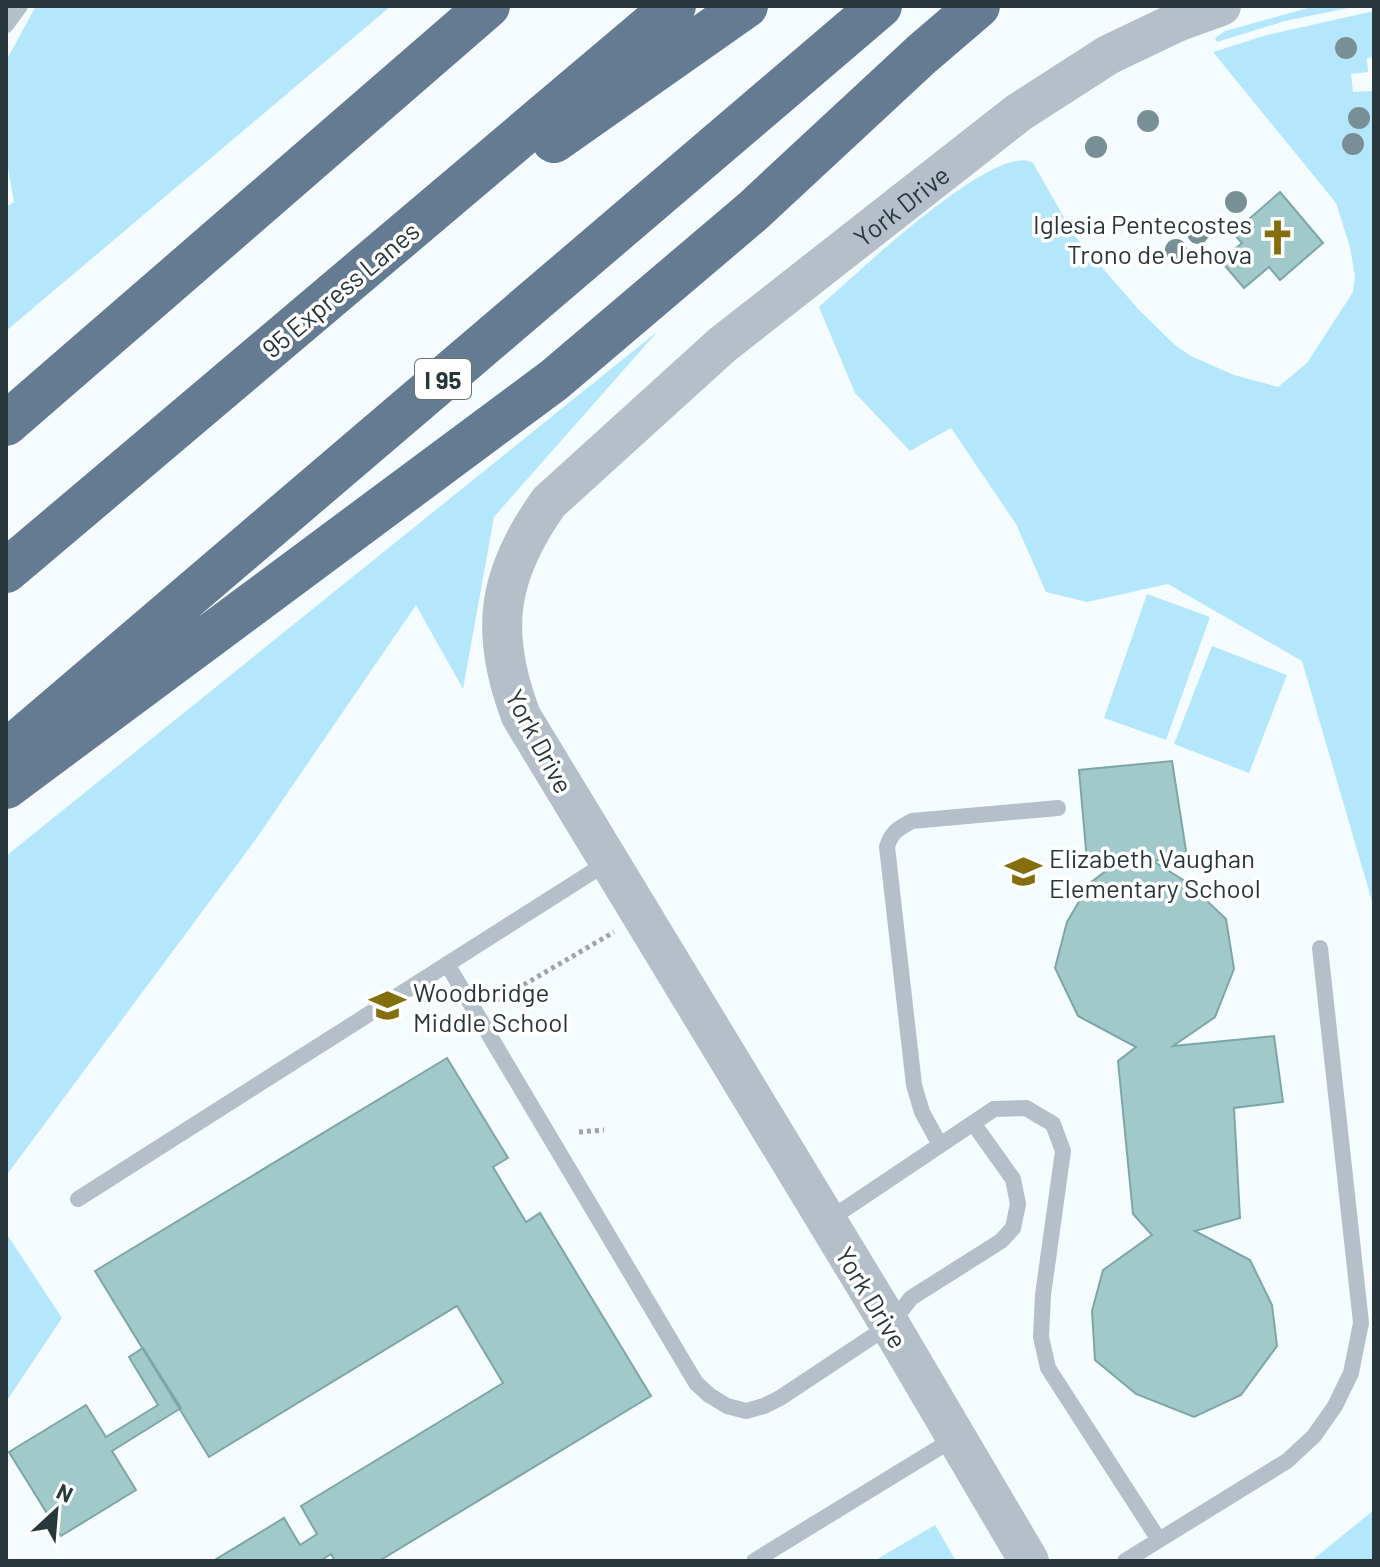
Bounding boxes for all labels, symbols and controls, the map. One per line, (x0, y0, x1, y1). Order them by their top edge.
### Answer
street label: York Drive (847, 158, 955, 252)
place label: Iglesia Pentecostes Trono de Jehova (1033, 208, 1252, 269)
street label: 95 Express Lanes (255, 214, 425, 364)
church icon: Iglesia Pentecostes Trono de Jehova (1259, 219, 1297, 257)
road number: I 95 (415, 359, 471, 399)
street label: York Drive (500, 684, 580, 798)
place label: Elizabeth Vaughan Elementary School (1049, 842, 1261, 903)
school or university icon: Elizabeth Vaughan Elementary School (1004, 853, 1042, 891)
place label: Woodbridge Middle School (413, 976, 569, 1037)
school or university icon: Woodbridge Middle School (368, 987, 406, 1025)
street label: York Drive (830, 1241, 914, 1353)
north arrow (16, 1471, 96, 1551)
text: N (53, 1477, 77, 1507)

